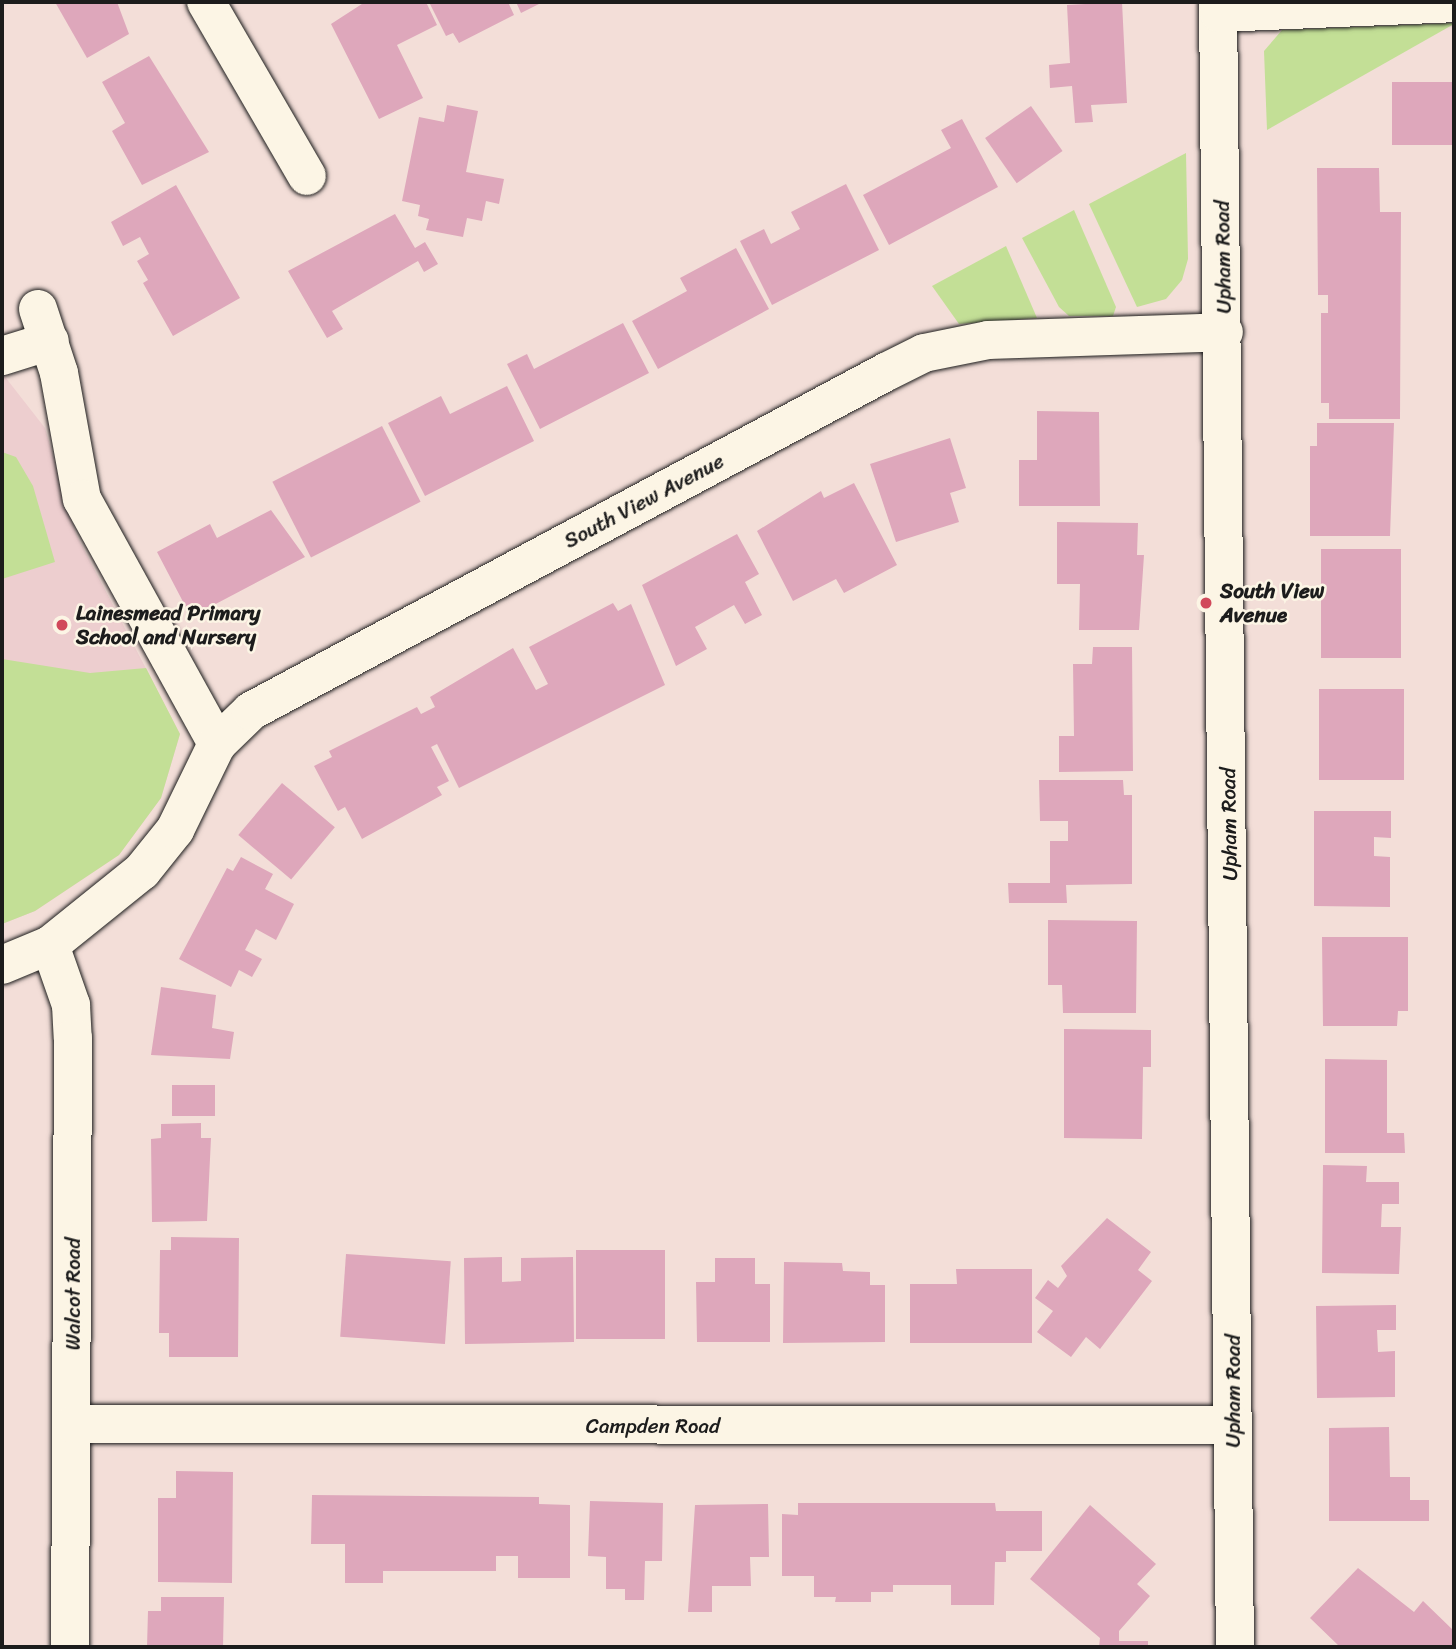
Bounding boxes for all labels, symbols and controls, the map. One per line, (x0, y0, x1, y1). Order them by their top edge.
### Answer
street label: Upham Road (1209, 200, 1237, 314)
street label: South View Avenue (560, 448, 728, 554)
place label: South View Avenue (1220, 578, 1324, 628)
marker: South View Avenue (1198, 595, 1214, 611)
place label: Lainesmead Primary School and Nursery (76, 600, 260, 650)
marker: Lainesmead Primary School and Nursery (54, 617, 70, 633)
street label: Upham Road (1215, 767, 1243, 881)
street label: Walcot Road (60, 1238, 86, 1350)
street label: Upham Road (1220, 1334, 1246, 1448)
street label: Campden Road (586, 1413, 720, 1439)

